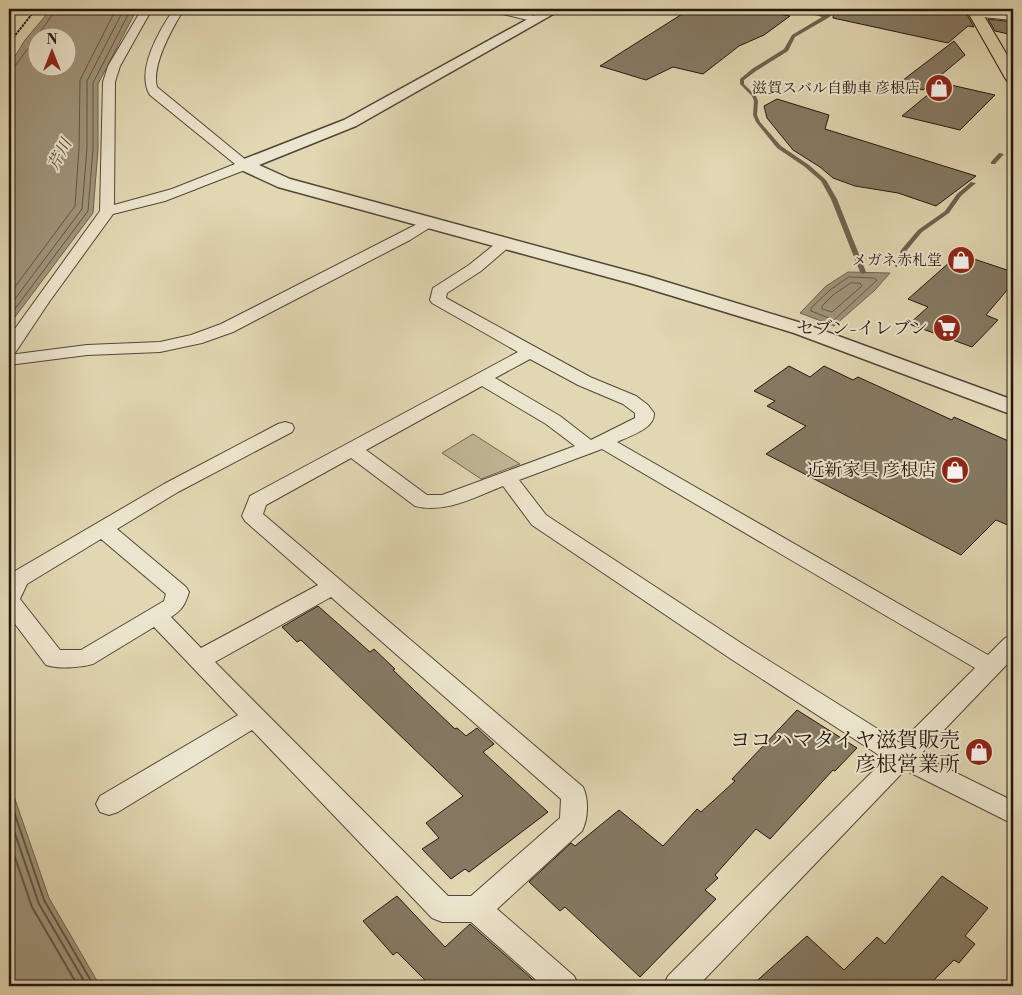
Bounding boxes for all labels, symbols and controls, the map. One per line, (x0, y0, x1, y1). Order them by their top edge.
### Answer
north arrow (28, 28, 78, 78)
text: N (46, 31, 58, 49)
shop icon: 滋賀スバル自動車 彦根店 (924, 73, 954, 103)
place label: 滋賀スバル自動車 彦根店 (752, 79, 920, 98)
water label: 芹川 (44, 134, 77, 173)
shop icon: メガネ赤札堂 (946, 245, 976, 275)
place label: メガネ赤札堂 (852, 251, 942, 270)
supermarket icon: セブン-イレブン (932, 313, 962, 343)
place label: セブン-イレブン (796, 317, 928, 340)
shop icon: 近新家具 彦根店 (940, 455, 970, 485)
place label: 近新家具 彦根店 (806, 459, 936, 482)
place label: ヨコハマタイヤ滋賀販売 彦根営業所 (729, 728, 960, 778)
shop icon: ヨコハマタイヤ滋賀販売 彦根営業所 (964, 737, 994, 767)

